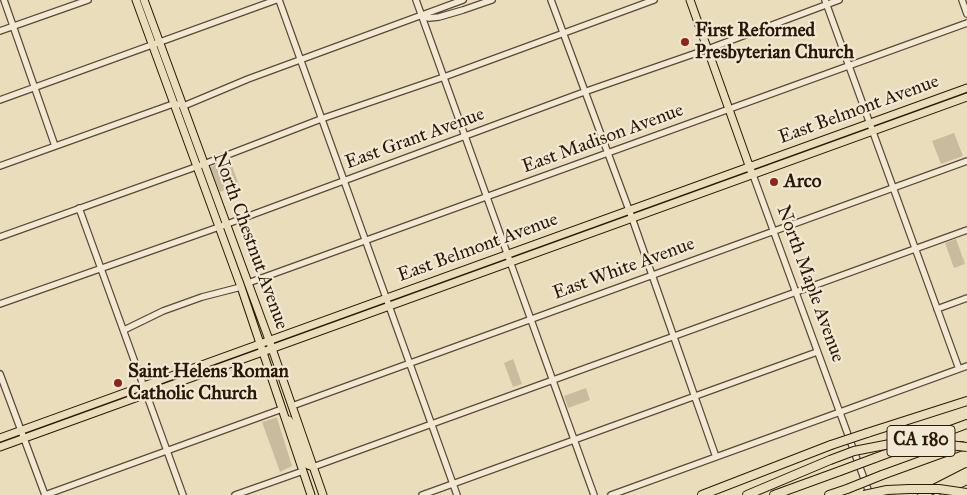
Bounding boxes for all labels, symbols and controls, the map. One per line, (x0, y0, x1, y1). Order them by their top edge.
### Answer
place label: First Reformed Presbyterian Church (695, 20, 854, 64)
marker: First Reformed Presbyterian Church (679, 36, 691, 48)
street label: East Belmont Avenue (776, 70, 942, 150)
street label: East Madison Avenue (519, 99, 687, 179)
street label: East Grant Avenue (342, 103, 488, 175)
street label: North Chestnut Avenue (207, 149, 293, 333)
place label: Arco (784, 171, 822, 193)
marker: Arco (768, 176, 780, 188)
street label: North Maple Avenue (771, 203, 849, 365)
street label: East Belmont Avenue (395, 208, 561, 288)
street label: East White Avenue (550, 233, 698, 305)
place label: Saint Helens Roman Catholic Church (128, 361, 289, 405)
marker: Saint Helens Roman Catholic Church (112, 377, 124, 389)
road number: CA 180 (887, 426, 955, 456)

